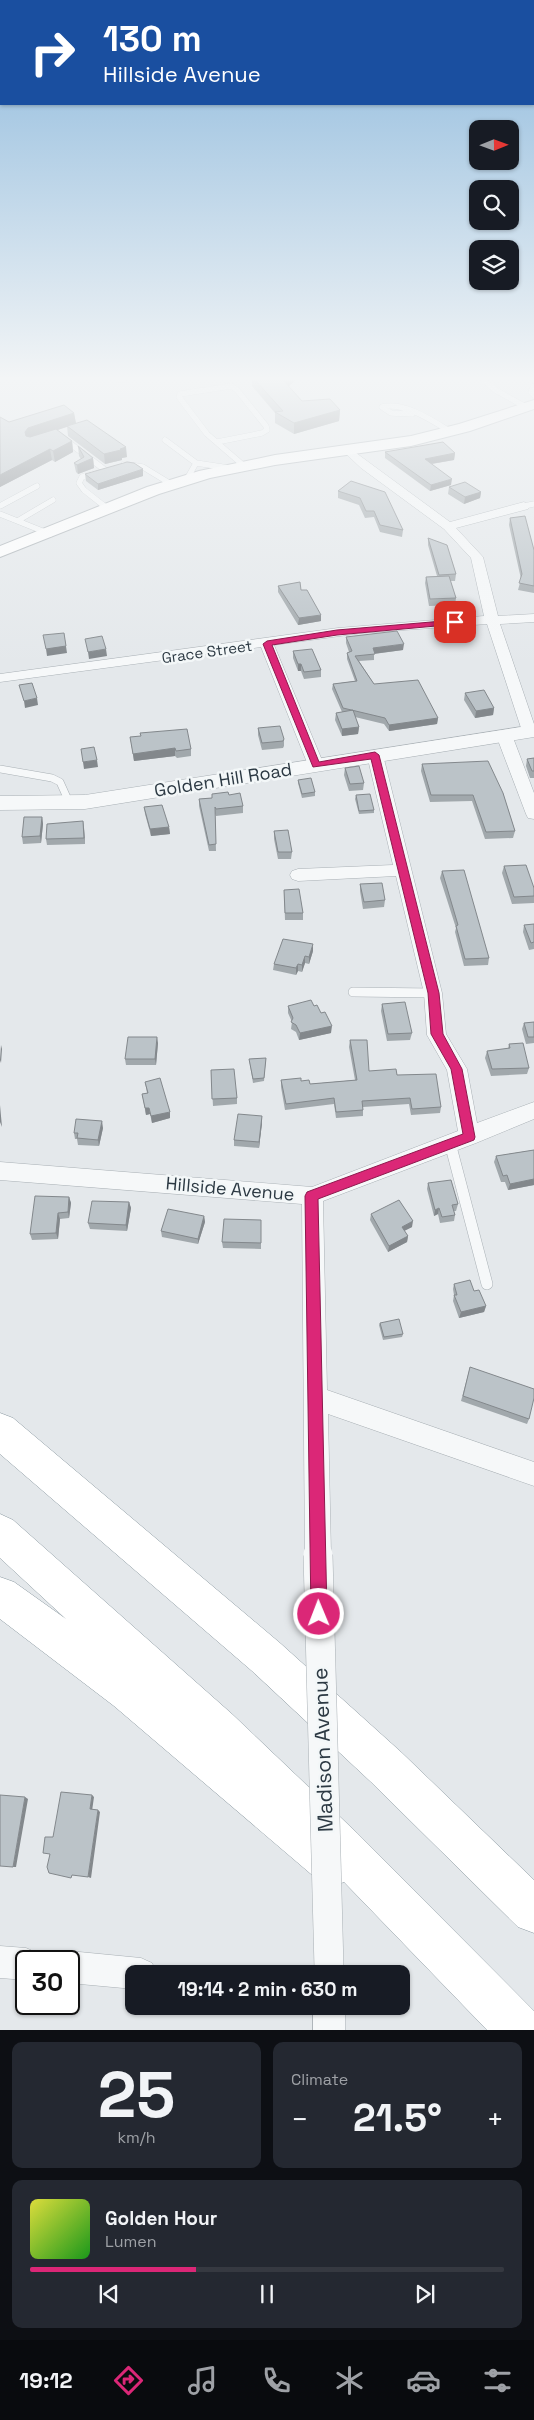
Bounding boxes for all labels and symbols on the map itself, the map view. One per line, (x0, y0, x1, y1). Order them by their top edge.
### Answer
north arrow (469, 120, 519, 170)
pin (434, 601, 476, 643)
street label: Grace Street (160, 636, 254, 667)
street label: Golden Hill Road (152, 757, 293, 802)
street label: Hillside Avenue (165, 1171, 295, 1206)
position arrow (292, 1587, 344, 1639)
street label: Madison Avenue (306, 1667, 339, 1833)
speed limit sign: 30 (15, 1950, 80, 2015)

